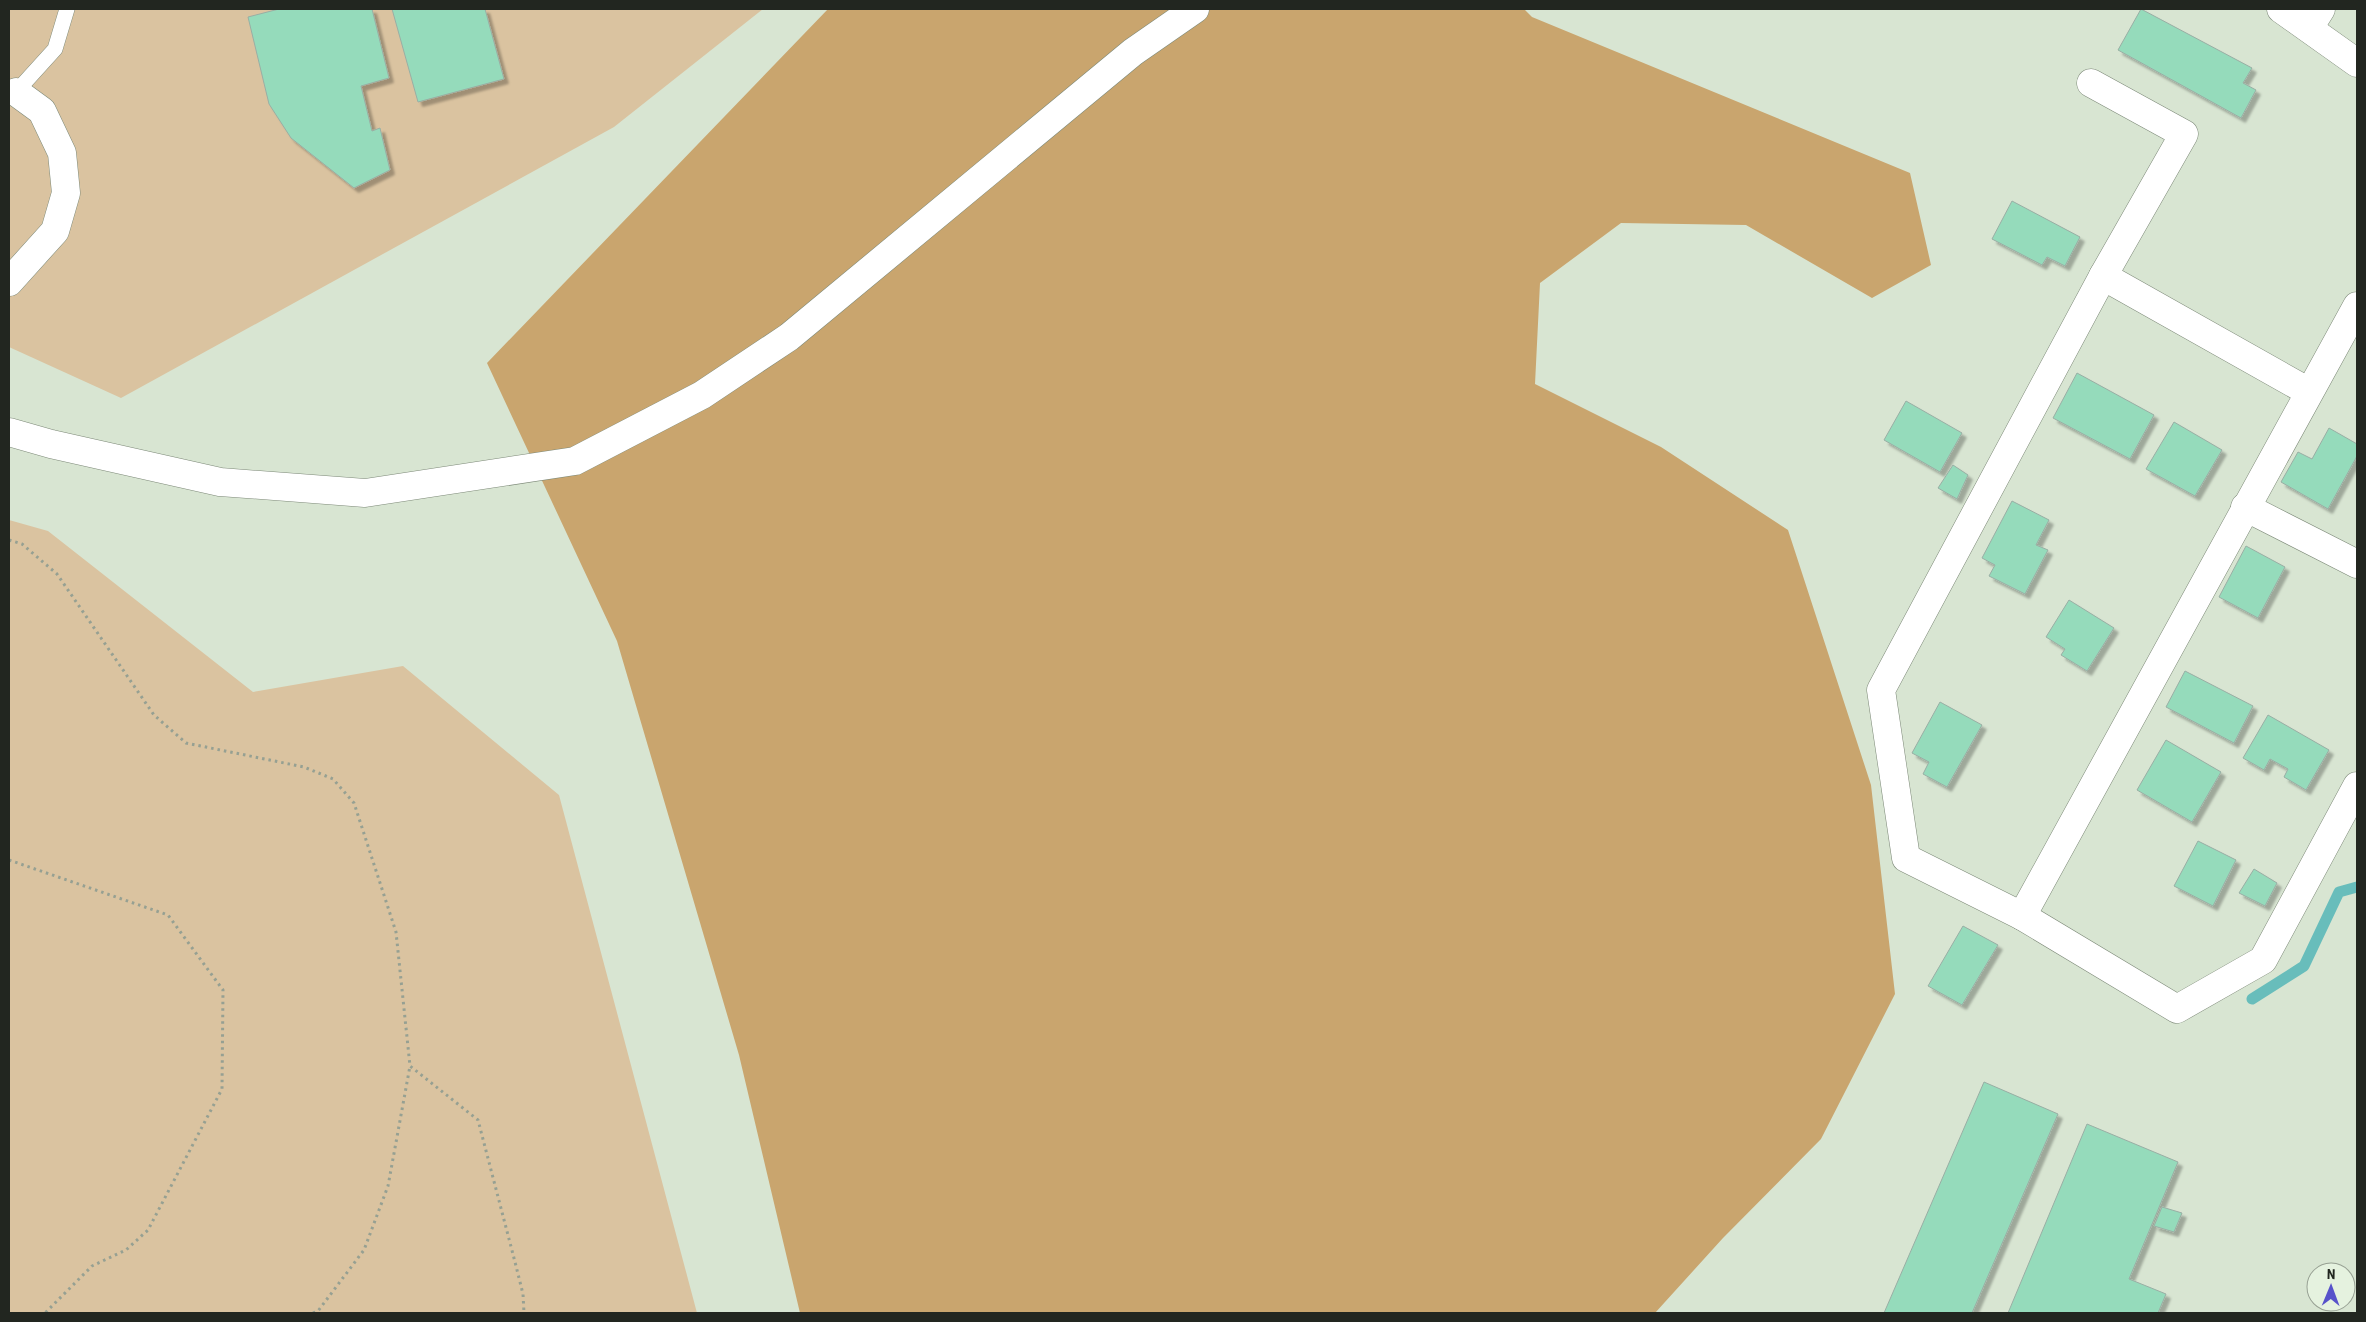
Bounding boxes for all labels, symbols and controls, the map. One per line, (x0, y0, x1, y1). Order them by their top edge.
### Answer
north arrow (2306, 1262, 2356, 1312)
text: N (2327, 1266, 2336, 1282)

